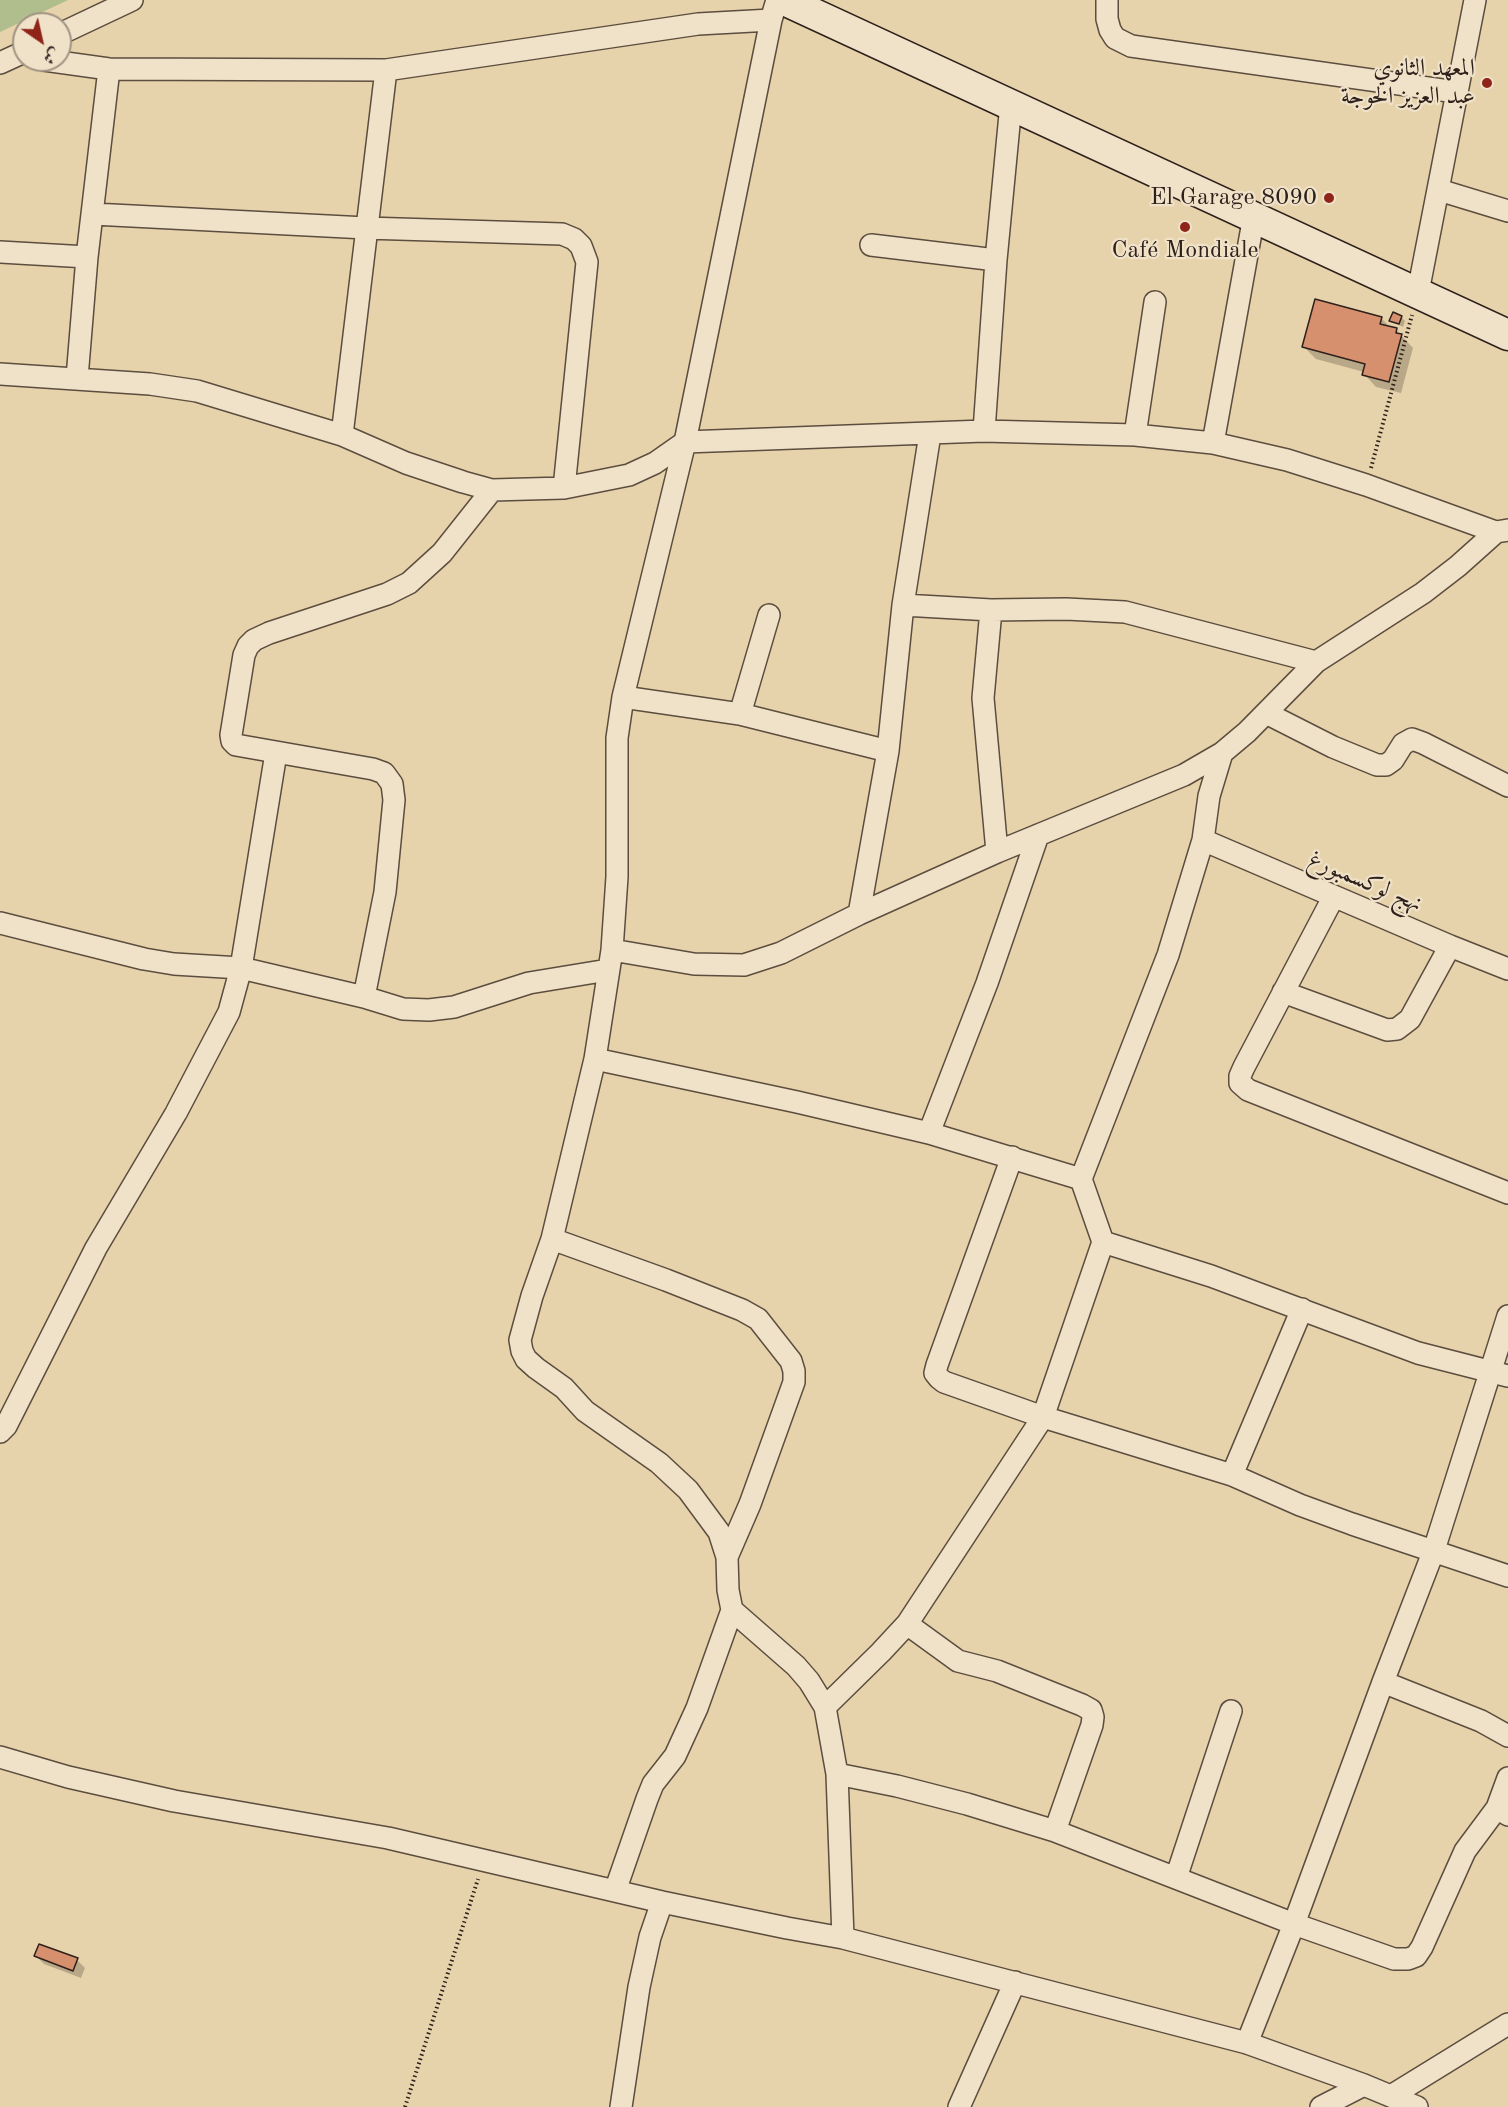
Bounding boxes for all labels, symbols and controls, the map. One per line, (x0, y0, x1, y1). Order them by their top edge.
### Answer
north arrow (12, 12, 72, 72)
text: ش (40, 44, 62, 66)
place label: المعهد الثانوي عبد العزيز الخوجة (1341, 55, 1475, 111)
marker: المعهد الثانوي عبد العزيز الخوجة (1480, 76, 1494, 90)
place label: El Garage 8090 (1150, 184, 1317, 212)
marker: El Garage 8090 (1322, 191, 1336, 205)
marker: Café Mondiale (1178, 220, 1192, 234)
place label: Café Mondiale (1112, 237, 1258, 265)
street label: نهج لوكسمبورغ (1304, 845, 1426, 919)

